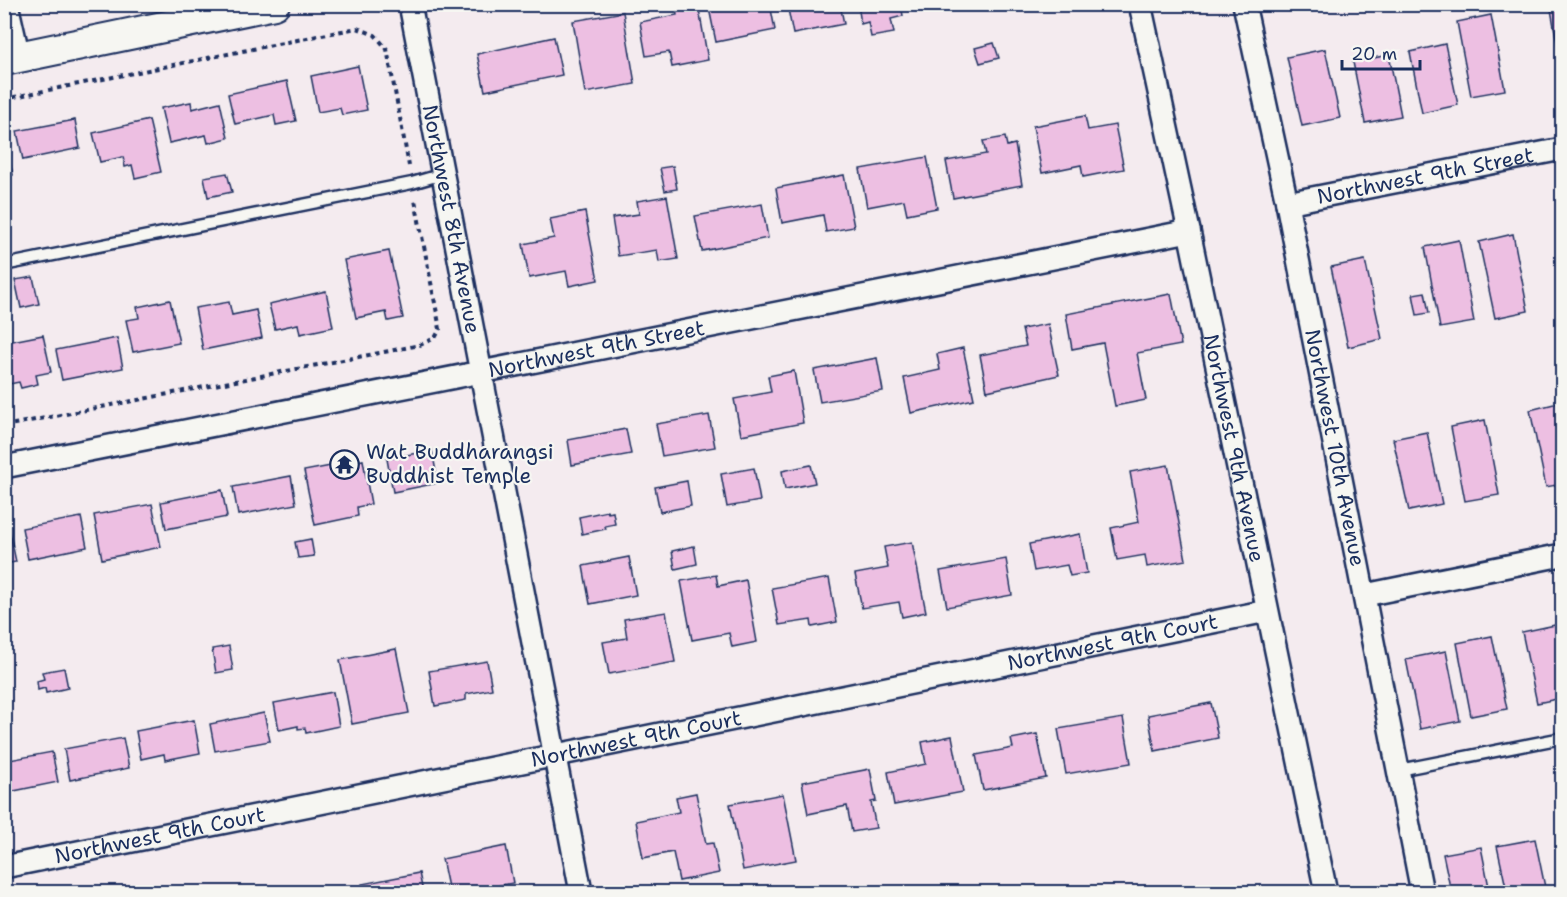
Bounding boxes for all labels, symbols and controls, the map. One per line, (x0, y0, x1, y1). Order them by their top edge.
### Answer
scale bar (1342, 33, 1420, 71)
text: 20 m (1351, 42, 1397, 66)
street label: Northwest 8th Avenue (416, 102, 487, 336)
street label: Northwest 9th Street (1315, 141, 1536, 211)
street label: Northwest 9th Street (486, 314, 707, 384)
street label: Northwest 10th Avenue (1298, 327, 1372, 569)
street label: Northwest 9th Avenue (1197, 331, 1271, 565)
place label: Wat Buddharangsi Buddhist Temple (366, 438, 554, 490)
temple icon: Wat Buddharangsi Buddhist Temple (329, 448, 361, 480)
street label: Northwest 9th Court (1005, 607, 1220, 677)
street label: Northwest 9th Court (528, 704, 744, 774)
street label: Northwest 9th Court (52, 800, 268, 870)

